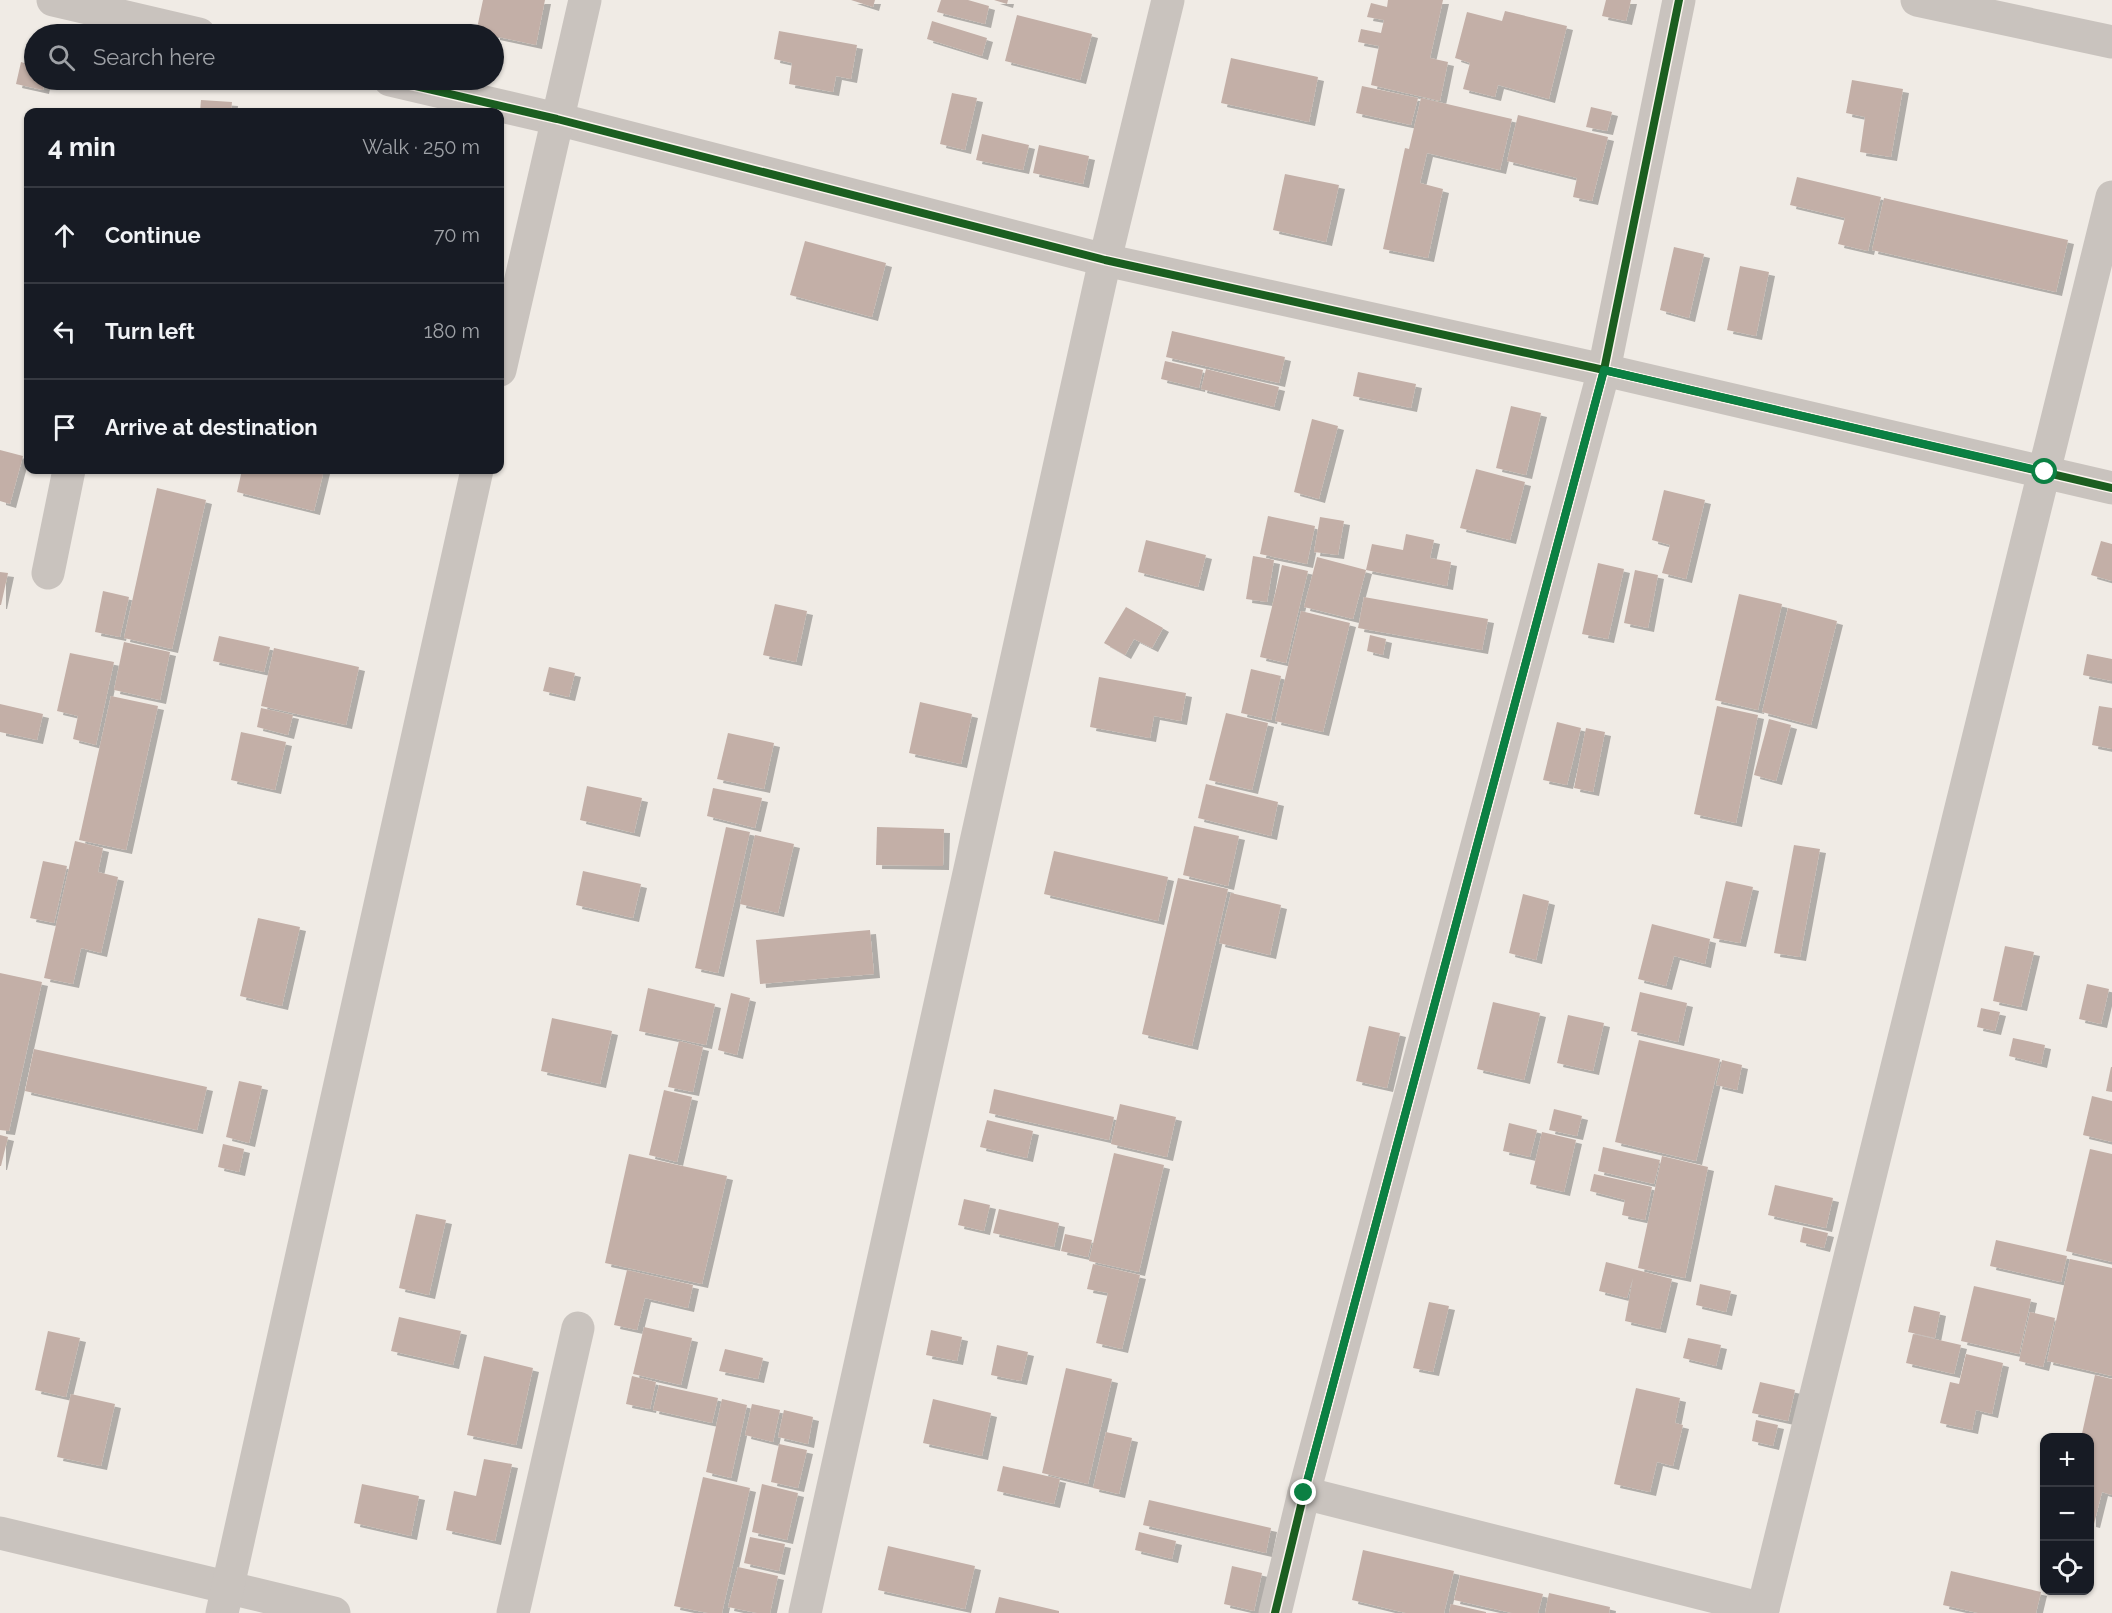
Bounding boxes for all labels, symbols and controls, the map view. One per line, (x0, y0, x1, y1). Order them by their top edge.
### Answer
search box (24, 24, 504, 90)
icon: search (45, 41, 78, 74)
text: Search here (93, 44, 215, 70)
text: 4 min (48, 132, 116, 162)
text: Walk · 250 m (362, 135, 480, 159)
icon: ahead (48, 219, 81, 252)
text: Continue (105, 222, 201, 248)
text: 70 m (434, 223, 480, 247)
icon: left (48, 315, 81, 348)
text: Turn left (105, 318, 195, 344)
text: 180 m (424, 319, 480, 343)
icon: arrive (48, 411, 81, 444)
text: Arrive at destination (105, 414, 318, 440)
route start (2031, 458, 2057, 484)
map controls (2040, 1433, 2094, 1595)
button: + (2040, 1433, 2094, 1487)
route end (1290, 1479, 1316, 1505)
button: − (2040, 1487, 2094, 1541)
button: locate (2040, 1541, 2094, 1595)

